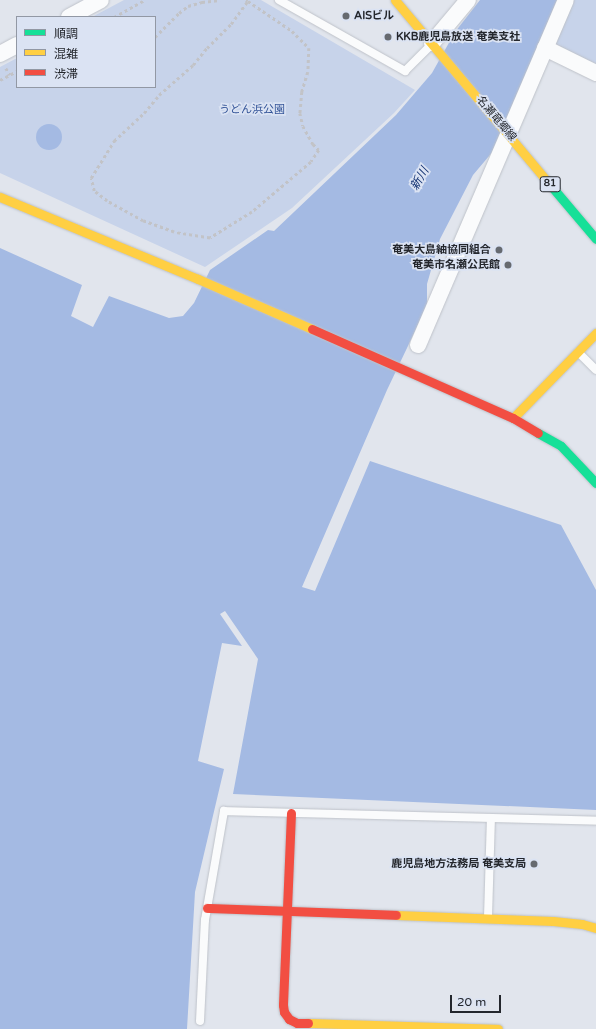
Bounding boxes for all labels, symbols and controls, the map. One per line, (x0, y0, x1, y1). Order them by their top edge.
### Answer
place label: AISビル (354, 9, 394, 23)
marker: AISビル (341, 11, 351, 21)
legend (16, 16, 156, 88)
text: 順調 (54, 27, 78, 41)
place label: KKB鹿児島放送 奄美支社 (396, 30, 520, 44)
marker: KKB鹿児島放送 奄美支社 (383, 32, 393, 42)
text: 混雑 (54, 47, 78, 61)
text: 渋滞 (54, 67, 78, 81)
street label: 名瀬竜郷線 (473, 94, 519, 144)
park label: うどん浜公園 (219, 103, 285, 117)
water label: 新川 (408, 165, 432, 193)
road number: 81 (539, 176, 561, 192)
place label: 奄美大島紬協同組合 (392, 243, 491, 257)
marker: 奄美大島紬協同組合 (494, 245, 504, 255)
place label: 奄美市名瀬公民館 (412, 258, 500, 272)
marker: 奄美市名瀬公民館 (503, 260, 513, 270)
place label: 鹿児島地方法務局 奄美支局 (391, 857, 526, 871)
marker: 鹿児島地方法務局 奄美支局 (529, 859, 539, 869)
scale bar (452, 987, 503, 1013)
text: 20 m (457, 995, 486, 1009)

